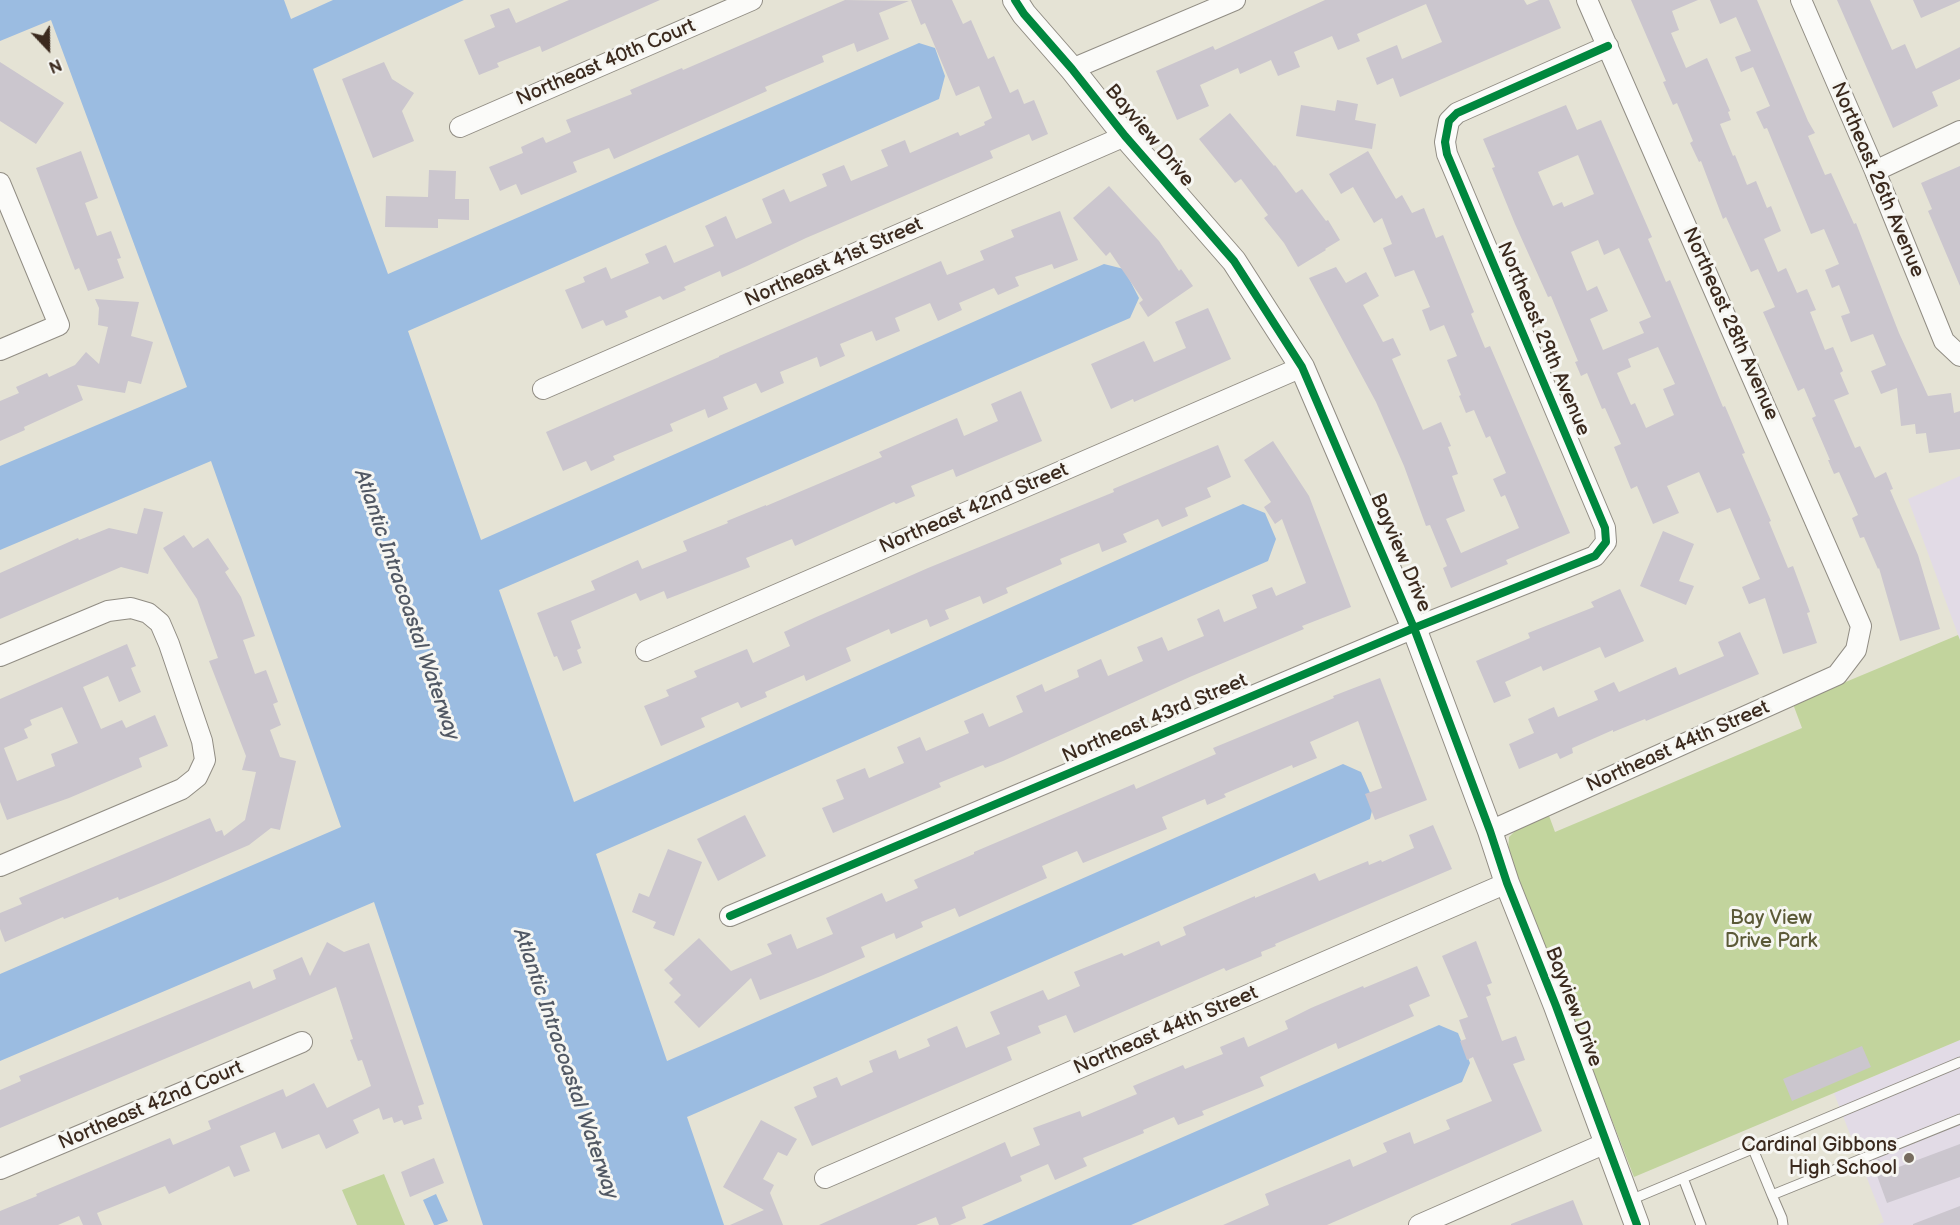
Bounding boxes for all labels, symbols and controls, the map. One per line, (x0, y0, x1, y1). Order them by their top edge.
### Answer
street label: Northeast 40th Court (513, 14, 699, 112)
north arrow (18, 18, 78, 78)
text: N (46, 54, 64, 76)
street label: Northeast 26th Avenue (1825, 79, 1929, 281)
street label: Bayview Drive (1099, 80, 1199, 192)
street label: Northeast 41st Street (741, 213, 927, 313)
street label: Northeast 28th Avenue (1677, 224, 1783, 424)
street label: Northeast 29th Avenue (1491, 238, 1595, 440)
street label: Northeast 42nd Street (876, 458, 1072, 560)
water label: Atlantic Intracoastal Waterway (348, 466, 464, 744)
street label: Bayview Drive (1364, 490, 1436, 616)
street label: Northeast 43rd Street (1059, 669, 1251, 769)
street label: Northeast 44th Street (1583, 696, 1773, 798)
park label: Bay View Drive Park (1725, 907, 1817, 954)
water label: Atlantic Intracoastal Waterway (507, 925, 623, 1203)
street label: Bayview Drive (1539, 944, 1607, 1070)
street label: Northeast 44th Street (1070, 981, 1262, 1081)
street label: Northeast 42nd Court (55, 1056, 247, 1156)
place label: Cardinal Gibbons High School (1741, 1134, 1897, 1181)
marker: Cardinal Gibbons High School (1902, 1151, 1916, 1165)

